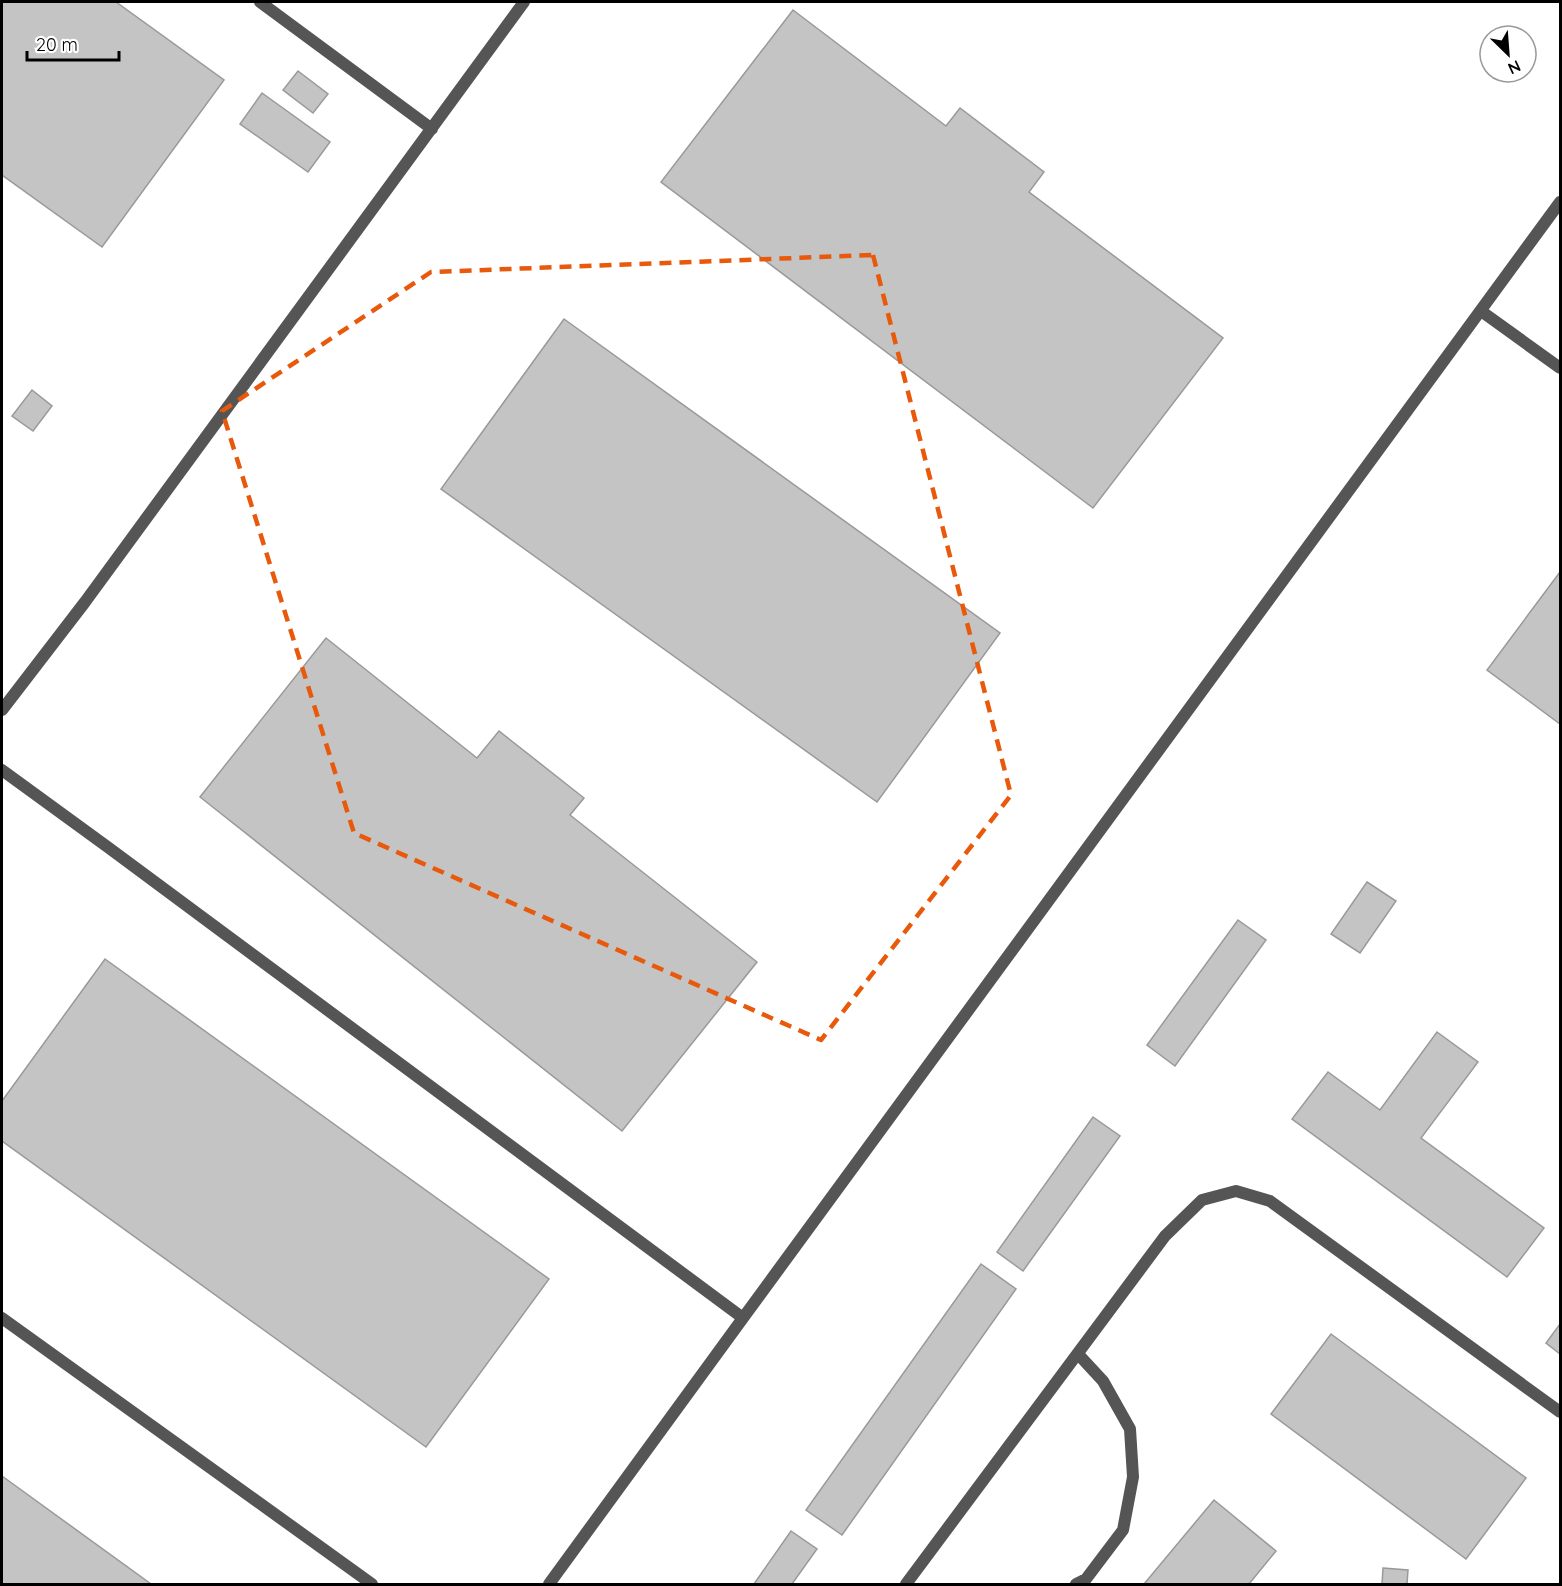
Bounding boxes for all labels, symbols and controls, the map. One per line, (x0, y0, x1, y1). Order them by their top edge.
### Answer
scale bar (27, 24, 118, 62)
north arrow (1478, 24, 1538, 84)
text: 20 m (36, 33, 78, 56)
text: N (1505, 56, 1524, 79)

